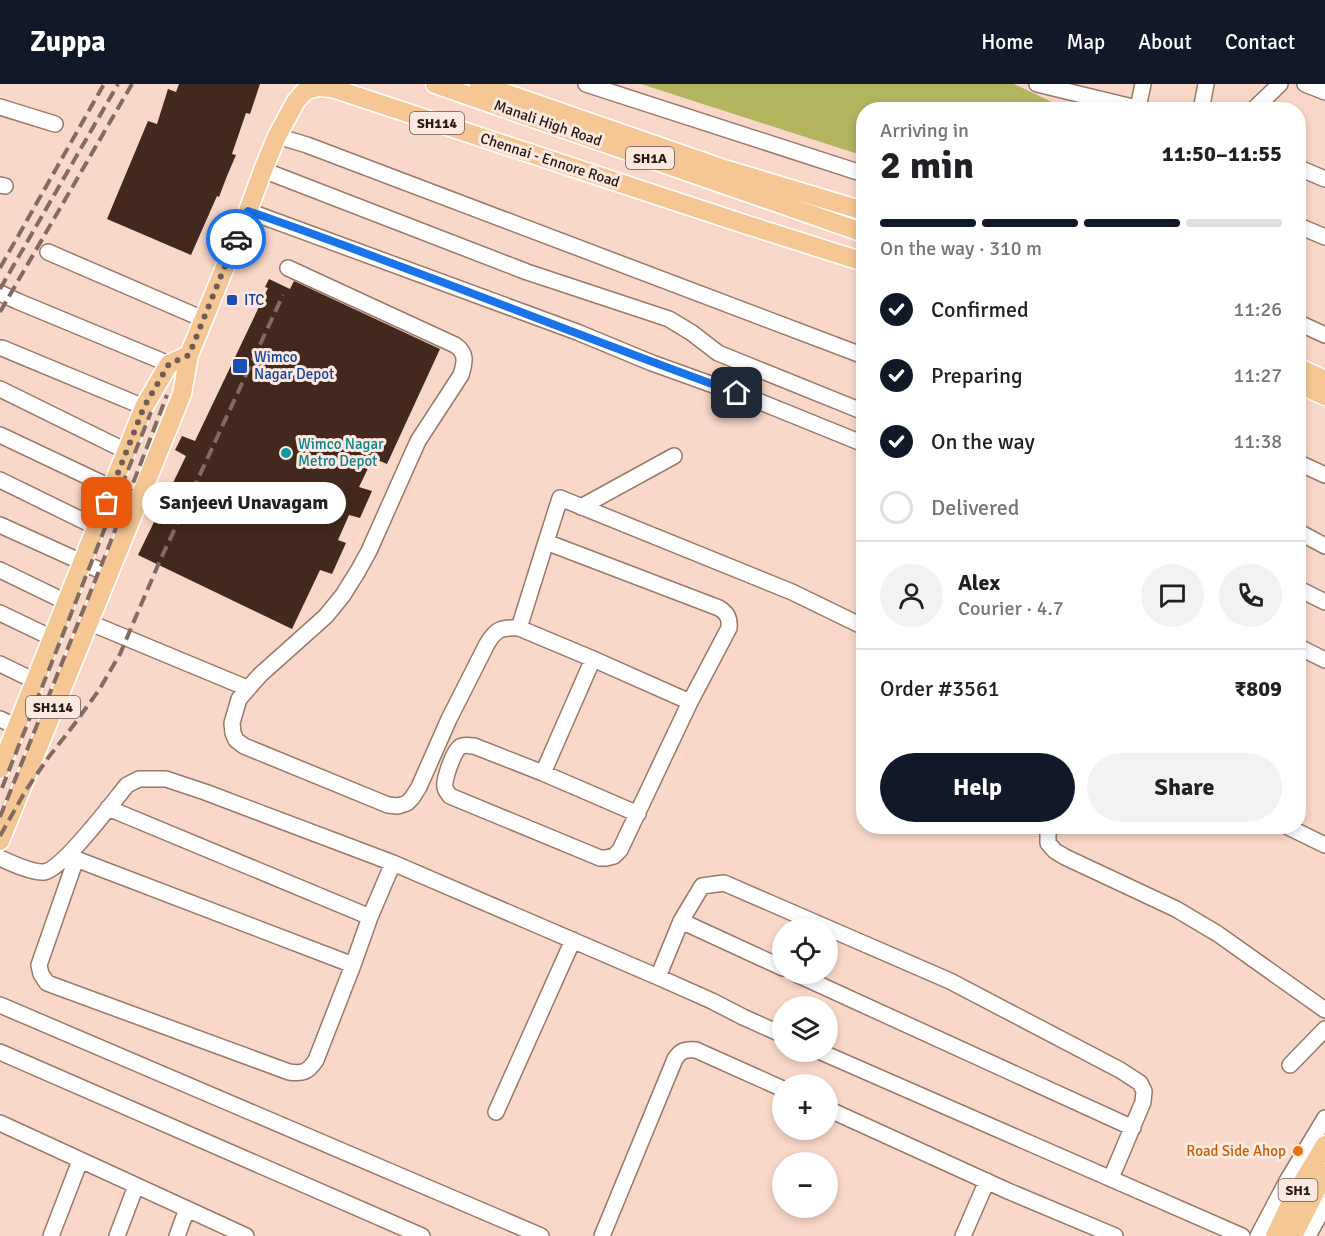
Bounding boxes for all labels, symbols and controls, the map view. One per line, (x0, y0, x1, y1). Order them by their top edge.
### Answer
text: Zuppa (30, 25, 106, 59)
text: Home (981, 29, 1034, 55)
text: Map (1067, 29, 1105, 55)
text: About (1138, 29, 1192, 55)
text: Contact (1225, 29, 1295, 55)
street label: Manali High Road (492, 96, 604, 150)
road number: SH114 (410, 112, 464, 134)
text: Arriving in (880, 118, 969, 143)
street label: Chennai - Ennore Road (478, 129, 622, 191)
text: 11:50–11:55 (1162, 140, 1282, 167)
text: 2 min (880, 141, 974, 189)
road number: SH1A (626, 147, 674, 169)
courier (206, 209, 266, 269)
icon: car (220, 223, 253, 256)
text: On the way · 310 m (880, 236, 1042, 261)
place label: ITC (244, 291, 264, 309)
marker: ITC (225, 293, 239, 307)
icon: check (880, 293, 913, 326)
text: Confirmed (931, 296, 1029, 323)
text: 11:26 (1233, 297, 1282, 322)
place label: Wimco Nagar Depot (254, 348, 334, 383)
marker: Wimco Nagar Depot (231, 357, 249, 375)
icon: check (880, 359, 913, 392)
text: Preparing (931, 362, 1023, 389)
text: 11:27 (1233, 363, 1282, 388)
pin (711, 367, 762, 418)
icon: home (720, 376, 753, 409)
icon: check (880, 425, 913, 458)
text: On the way (931, 428, 1035, 455)
text: 11:38 (1233, 429, 1282, 454)
place label: Wimco Nagar Metro Depot (298, 435, 384, 470)
marker: Wimco Nagar Metro Depot (279, 446, 293, 460)
pin (81, 477, 132, 528)
callout: Sanjeevi Unavagam (143, 482, 347, 524)
icon: bag (90, 486, 123, 519)
text: Sanjeevi Unavagam (160, 490, 328, 515)
text: Delivered (931, 494, 1019, 521)
button: person (880, 564, 943, 627)
button: chat (1141, 564, 1204, 627)
button: phone (1219, 564, 1282, 627)
text: Alex (958, 569, 1000, 596)
text: Courier · 4.7 (958, 596, 1064, 621)
text: Order #3561 (880, 675, 1000, 702)
text: ₹809 (1234, 675, 1282, 702)
road number: SH114 (26, 696, 80, 718)
button: Help (880, 753, 1075, 822)
button: Share (1087, 753, 1282, 822)
map controls (772, 918, 838, 1218)
button: locate (772, 918, 838, 984)
button: layers (772, 996, 838, 1062)
button: + (772, 1074, 838, 1140)
place label: Road Side Ahop (1186, 1142, 1286, 1160)
marker: Road Side Ahop (1291, 1144, 1305, 1158)
button: − (772, 1152, 838, 1218)
road number: SH1 (1278, 1179, 1318, 1201)

